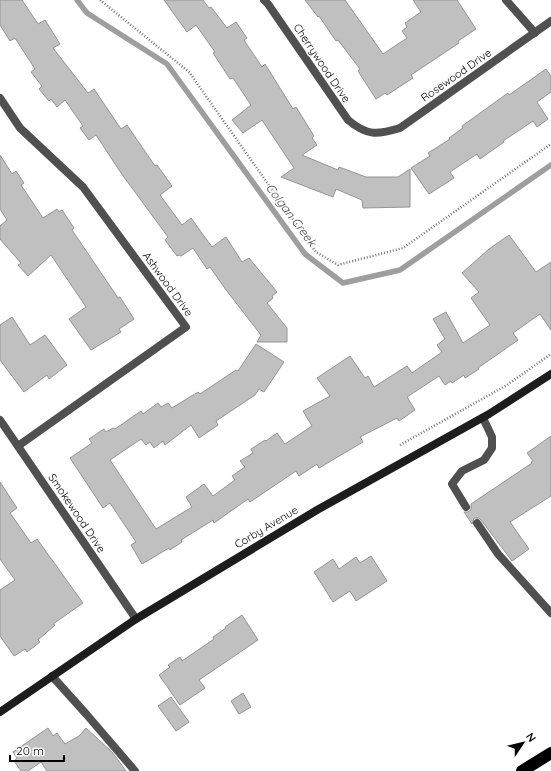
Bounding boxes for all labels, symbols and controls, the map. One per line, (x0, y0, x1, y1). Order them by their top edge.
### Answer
street label: Cherrywood Drive (290, 21, 354, 105)
street label: Rosewood Drive (418, 45, 494, 105)
water label: Colgan Creek (263, 180, 321, 250)
street label: Ashwood Drive (140, 249, 196, 319)
street label: Smokewood Drive (45, 471, 109, 555)
street label: Corby Avenue (232, 503, 300, 551)
north arrow (503, 723, 543, 763)
text: N (523, 730, 539, 745)
scale bar (10, 737, 64, 763)
text: 20 m (16, 743, 44, 758)

